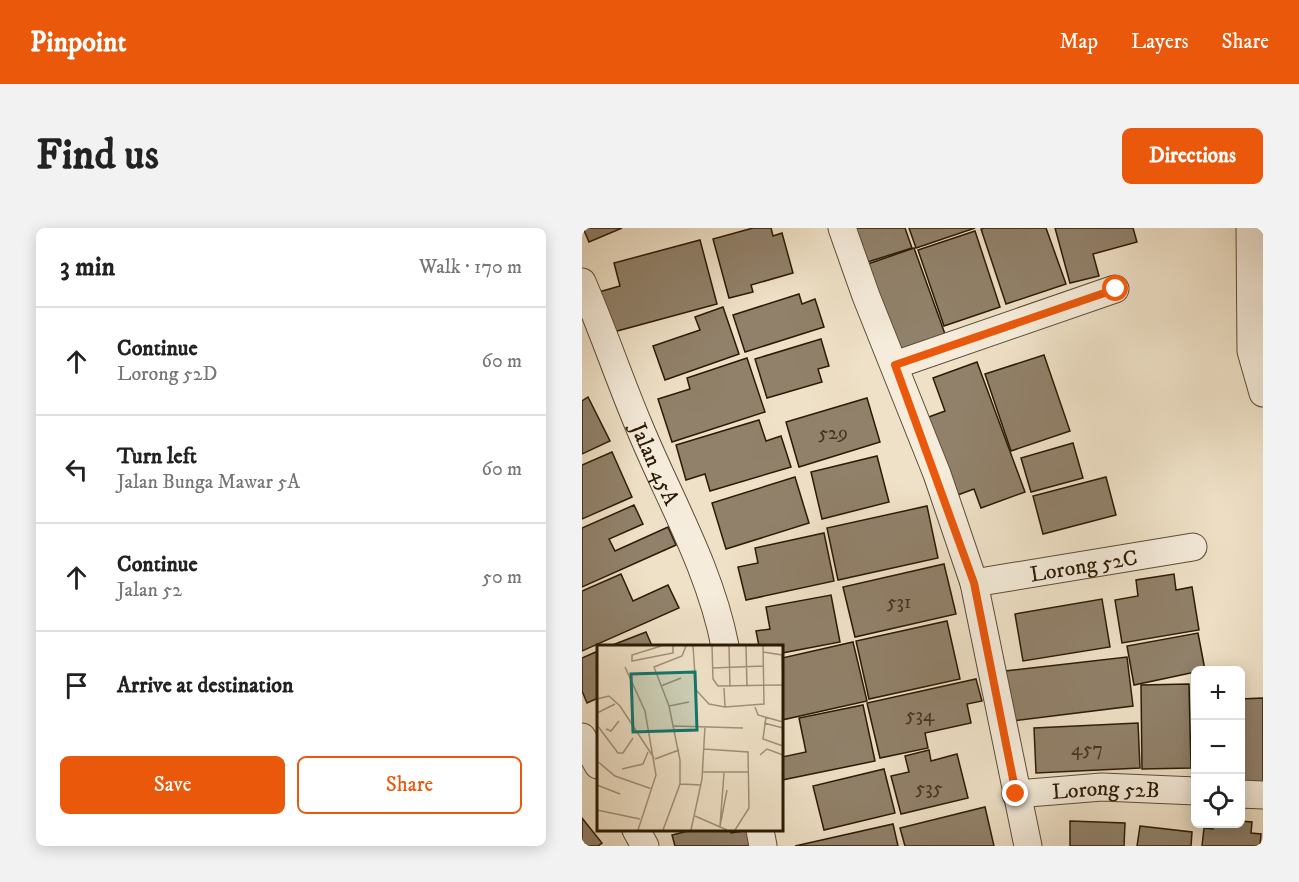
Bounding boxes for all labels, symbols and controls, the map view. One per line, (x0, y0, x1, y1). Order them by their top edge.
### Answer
text: Pinpoint (30, 25, 126, 60)
text: Map (1059, 29, 1098, 55)
text: Layers (1131, 29, 1189, 55)
text: Share (1222, 29, 1269, 55)
button: Directions (1122, 128, 1263, 184)
text: Find us (36, 130, 159, 182)
text: 3 min (60, 251, 115, 284)
text: Walk · 170 m (419, 255, 522, 280)
route start (1102, 275, 1128, 301)
text: Continue (117, 335, 198, 362)
icon: ahead (60, 345, 93, 378)
text: 60 m (482, 349, 522, 374)
text: Lorong 52D (117, 362, 217, 387)
street label: Jalan 45A (623, 417, 685, 511)
house number: 529 (818, 421, 848, 446)
text: Turn left (117, 443, 197, 470)
icon: left (60, 453, 93, 486)
text: 60 m (482, 457, 522, 482)
text: Jalan Bunga Mawar 5A (117, 470, 300, 495)
street label: Lorong 52C (1028, 544, 1140, 589)
text: Continue (117, 551, 198, 578)
icon: ahead (60, 561, 93, 594)
text: 50 m (482, 565, 522, 590)
text: Jalan 52 (117, 578, 182, 603)
house number: 531 (887, 590, 911, 615)
inset map (597, 645, 783, 831)
map controls (1191, 666, 1245, 828)
button: + (1191, 666, 1245, 720)
icon: arrive (60, 669, 93, 702)
text: Arrive at destination (117, 672, 294, 699)
house number: 534 (906, 703, 935, 728)
button: − (1191, 720, 1245, 774)
house number: 457 (1071, 737, 1103, 762)
button: Save (60, 756, 285, 814)
button: Share (297, 756, 522, 814)
button: locate (1191, 774, 1245, 828)
street label: Lorong 52B (1051, 775, 1160, 806)
house number: 535 (915, 776, 943, 801)
route end (1002, 780, 1028, 806)

